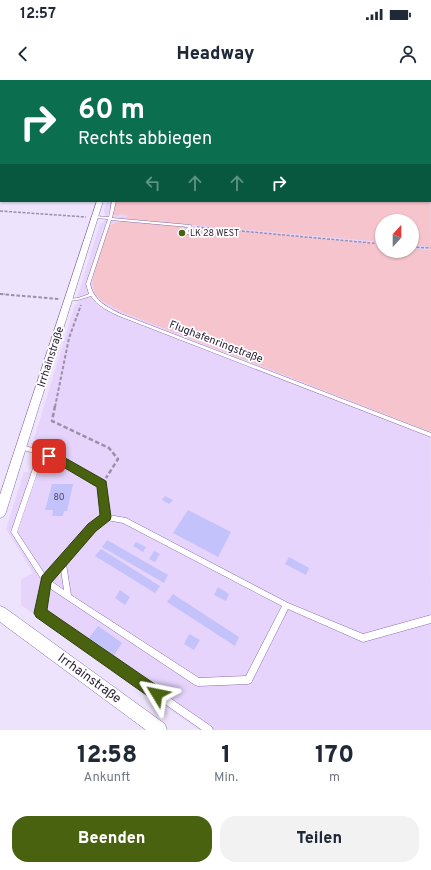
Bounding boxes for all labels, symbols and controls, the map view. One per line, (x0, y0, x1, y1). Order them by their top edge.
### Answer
text: 12:57 (20, 5, 56, 24)
icon: back (12, 43, 34, 65)
text: Headway (177, 43, 254, 66)
icon: person (397, 43, 419, 65)
text: 60 m (78, 93, 145, 129)
icon: right (12, 96, 64, 148)
text: Rechts abbiegen (78, 128, 212, 151)
icon: left (142, 172, 164, 194)
icon: ahead (184, 172, 206, 194)
icon: ahead (226, 172, 248, 194)
icon: right (268, 172, 290, 194)
north arrow (375, 214, 419, 258)
map controls (375, 214, 419, 258)
marker: LK 28 WEST (177, 228, 187, 238)
place label: LK 28 WEST (190, 228, 239, 239)
street label: Flughafenringstraße (167, 318, 265, 366)
street label: Irrhainstraße (35, 325, 67, 389)
pin (32, 439, 66, 473)
icon: arrive (38, 445, 60, 467)
house number: 80 (53, 492, 65, 503)
street label: Irrhainstraße (54, 651, 124, 707)
position arrow (136, 673, 178, 715)
text: 12:58 (77, 741, 137, 771)
text: 1 (221, 741, 231, 771)
text: 170 (315, 741, 354, 771)
text: Ankunft (84, 770, 131, 786)
text: Min. (214, 770, 238, 786)
text: m (329, 770, 340, 786)
button: Beenden (12, 816, 212, 862)
button: Teilen (220, 816, 419, 862)

